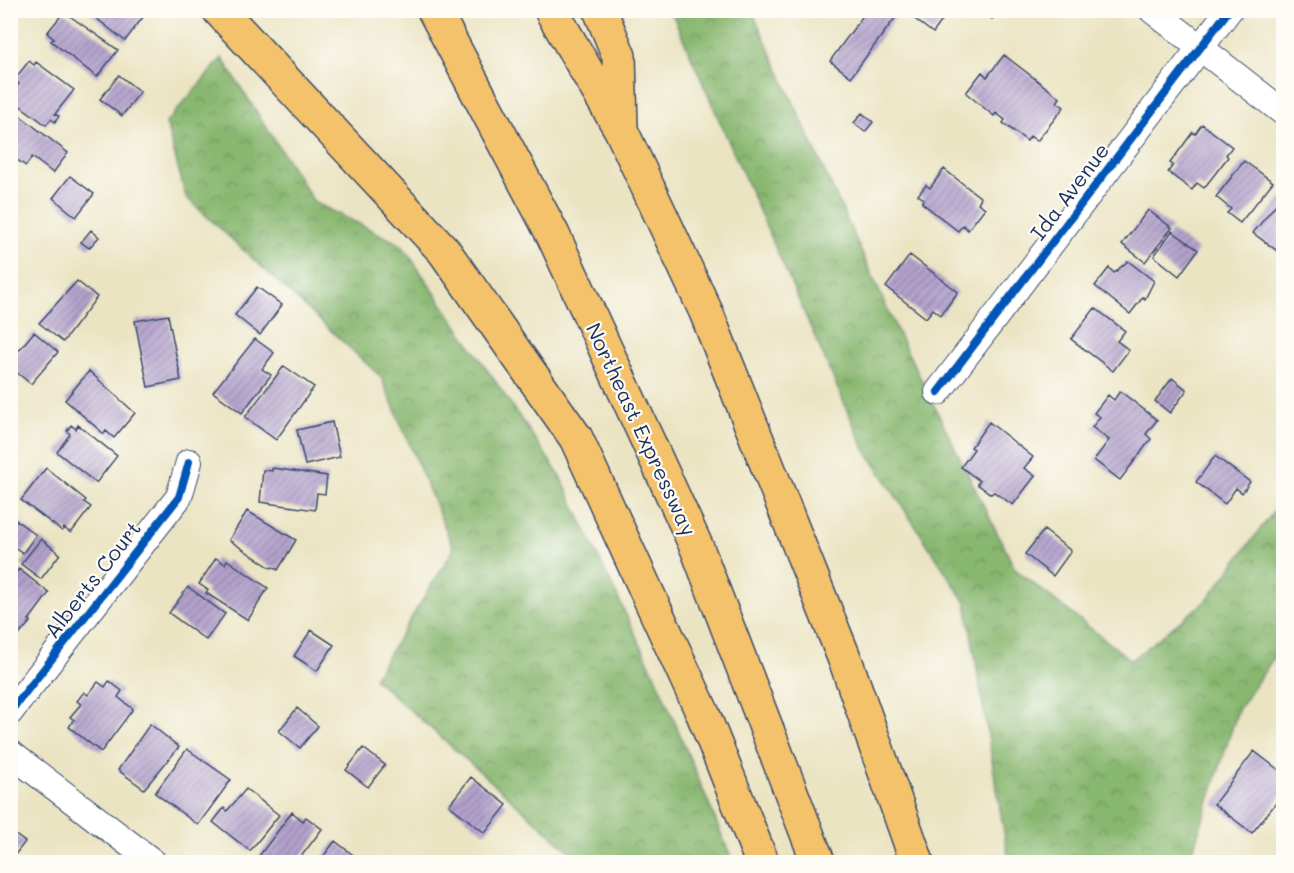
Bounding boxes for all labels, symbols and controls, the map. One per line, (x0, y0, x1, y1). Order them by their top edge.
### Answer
street label: Ida Avenue (1024, 137, 1114, 245)
street label: Northeast Expressway (581, 318, 703, 540)
street label: Alberts Court (38, 515, 146, 643)

